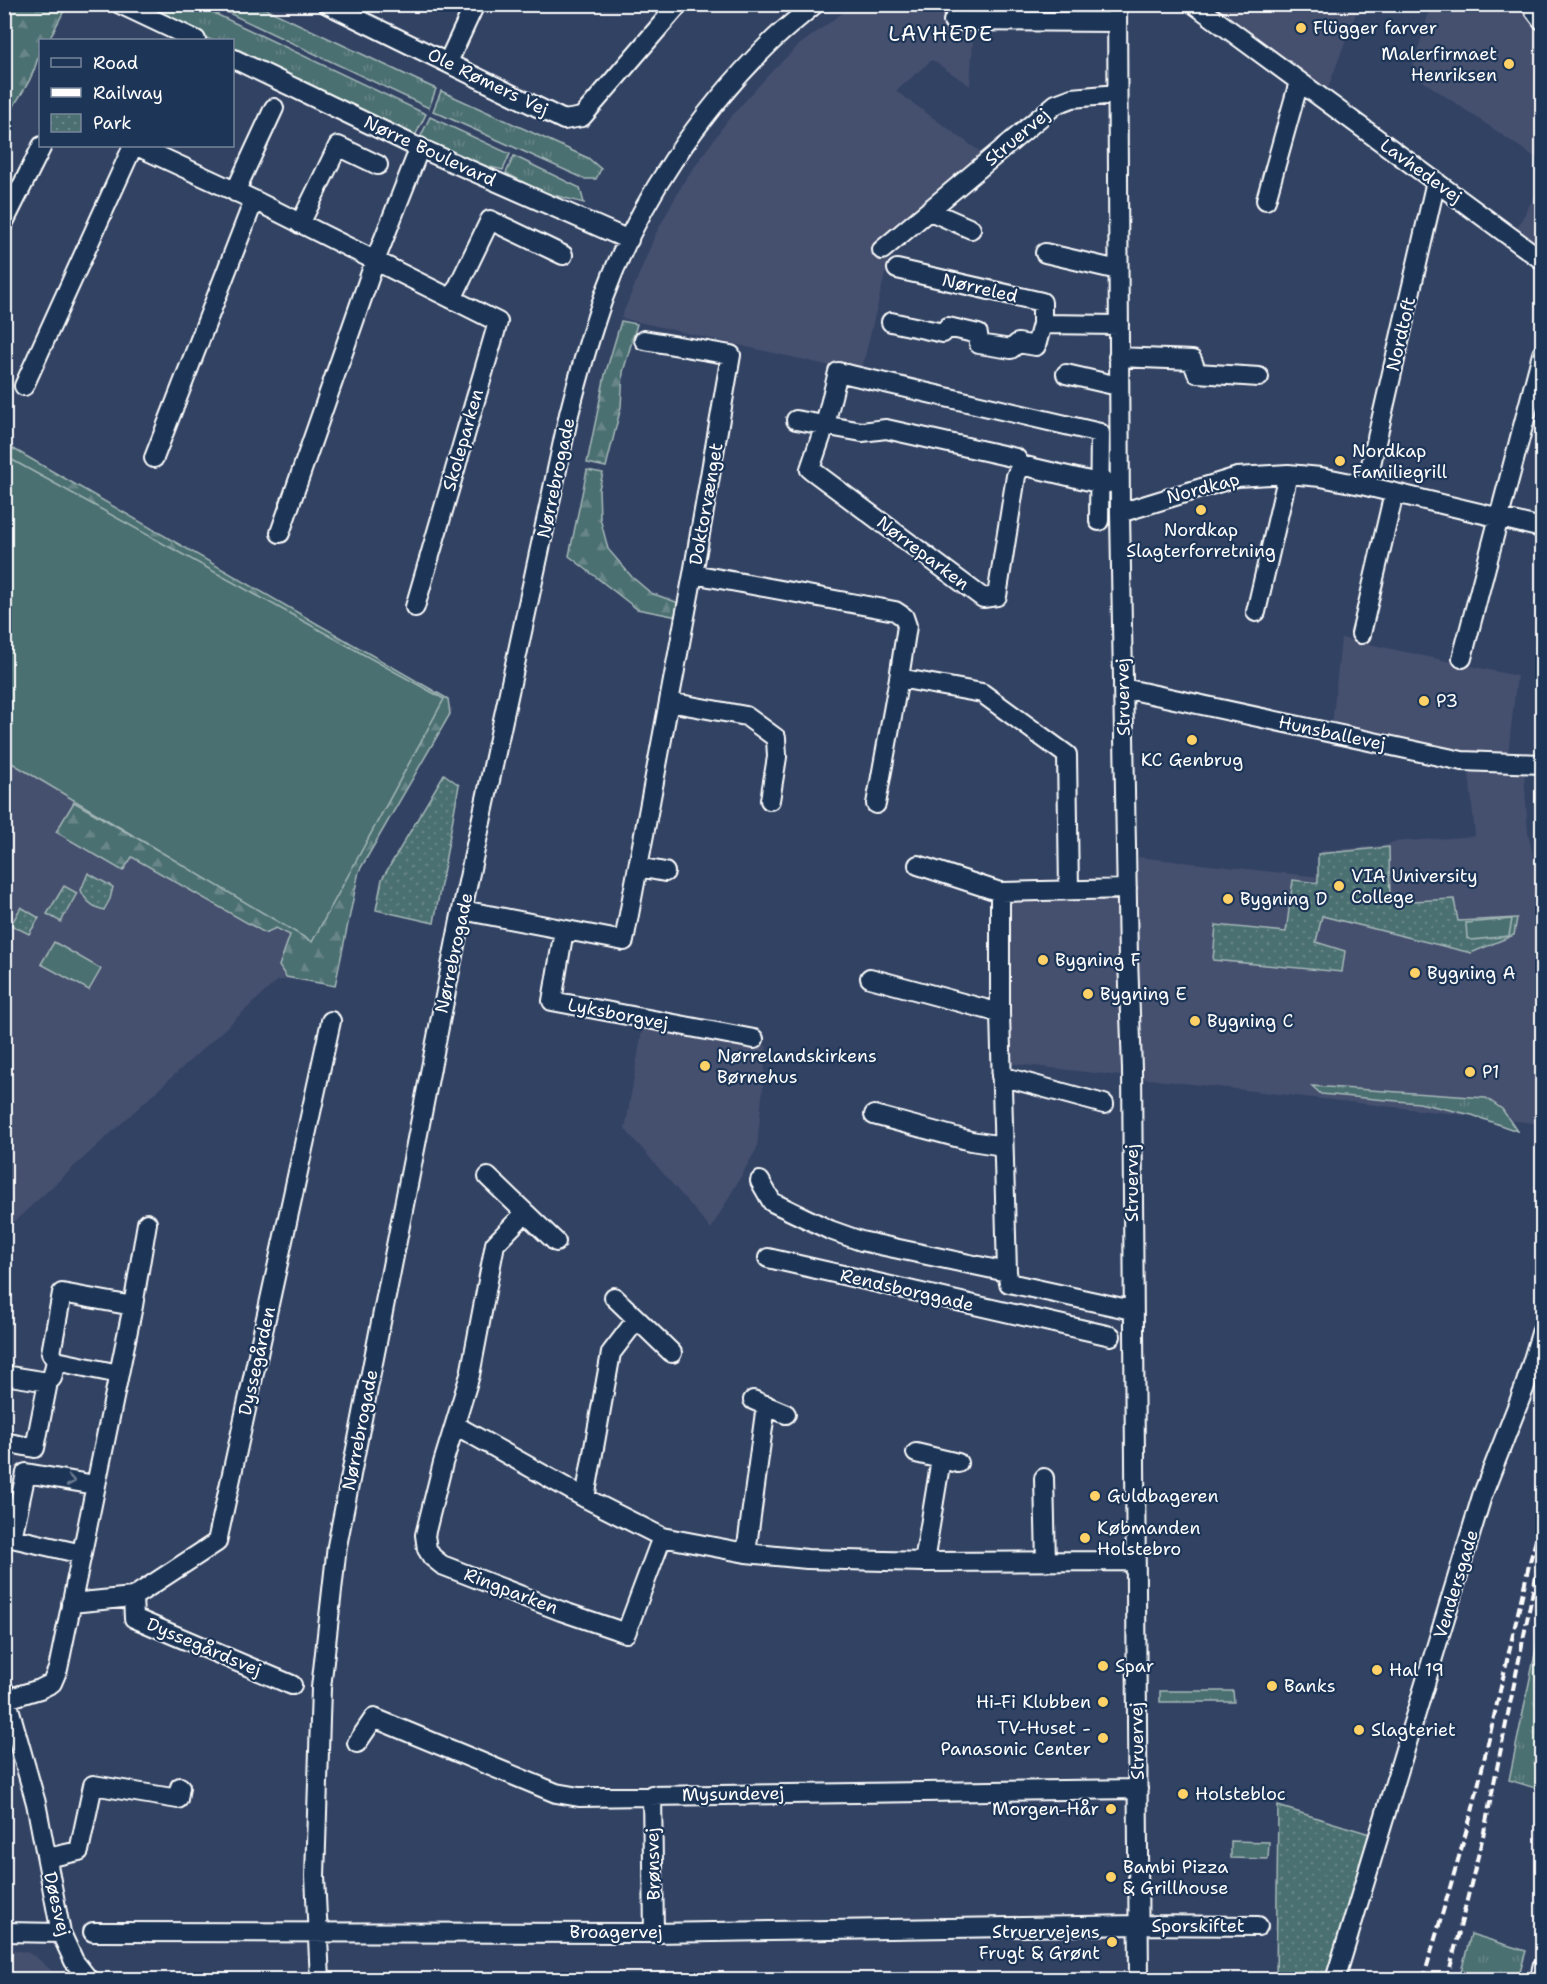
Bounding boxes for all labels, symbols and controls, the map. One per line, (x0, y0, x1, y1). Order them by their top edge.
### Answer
place label: Flügger farver (1313, 16, 1437, 40)
district label: LAVHEDE (888, 20, 994, 48)
marker: Flügger farver (1294, 21, 1308, 35)
legend (39, 39, 234, 147)
street label: Ole Rømers Vej (424, 42, 552, 122)
place label: Malerfirmaet Henriksen (1381, 42, 1497, 87)
text: Road (93, 51, 138, 75)
marker: Malerfirmaet Henriksen (1502, 57, 1516, 71)
text: Railway (93, 81, 163, 105)
street label: Struervej (979, 103, 1055, 171)
street label: Nørre Boulevard (360, 110, 500, 192)
text: Park (93, 111, 132, 135)
street label: Lavhedevej (1375, 133, 1467, 209)
street label: Nørreled (940, 268, 1020, 308)
street label: Nordtoft (1381, 294, 1421, 374)
street label: Skoleparken (437, 386, 489, 494)
street label: Nørrebrogade (532, 415, 580, 541)
place label: Nordkap Familiegrill (1352, 439, 1448, 484)
street label: Doktorvænget (683, 441, 729, 567)
marker: Nordkap Familiegrill (1333, 454, 1347, 468)
street label: Nordkap (1164, 467, 1242, 509)
marker: Nordkap Slagterforretning (1194, 503, 1208, 517)
street label: Nørreparken (872, 510, 974, 596)
place label: Nordkap Slagterforretning (1126, 518, 1276, 563)
street label: Struervej (1110, 658, 1136, 736)
place label: P3 (1436, 689, 1458, 713)
marker: P3 (1417, 694, 1431, 708)
street label: Hunsballevej (1276, 710, 1388, 756)
marker: KC Genbrug (1185, 733, 1199, 747)
place label: KC Genbrug (1141, 748, 1243, 772)
place label: VIA University College (1351, 864, 1478, 909)
marker: VIA University College (1332, 879, 1346, 893)
place label: Bygning D (1240, 887, 1328, 911)
street label: Nørrebrogade (430, 890, 478, 1016)
marker: Bygning D (1221, 892, 1235, 906)
place label: Bygning F (1055, 948, 1141, 972)
marker: Bygning F (1036, 953, 1050, 967)
place label: Bygning A (1427, 961, 1516, 985)
marker: Bygning A (1408, 966, 1422, 980)
place label: Bygning E (1100, 982, 1187, 1006)
marker: Bygning E (1081, 987, 1095, 1001)
street label: Lyksborgvej (566, 993, 670, 1035)
place label: Bygning C (1207, 1009, 1294, 1033)
marker: Bygning C (1188, 1014, 1202, 1028)
place label: Nørrelandskirkens Børnehus (717, 1044, 877, 1089)
marker: Nørrelandskirkens Børnehus (698, 1059, 712, 1073)
place label: P1 (1482, 1060, 1500, 1084)
marker: P1 (1463, 1065, 1477, 1079)
street label: Struervej (1120, 1144, 1144, 1222)
street label: Rendsborggade (838, 1263, 976, 1317)
street label: Dyssegården (233, 1304, 281, 1418)
street label: Nørrebrogade (337, 1367, 383, 1493)
one-way arrow (65, 1474, 75, 1487)
place label: Guldbageren (1107, 1484, 1219, 1508)
marker: Guldbageren (1088, 1489, 1102, 1503)
place label: Købmanden Holstebro (1097, 1516, 1201, 1561)
street label: Vendersgade (1428, 1527, 1484, 1641)
marker: Købmanden Holstebro (1078, 1531, 1092, 1545)
street label: Ringparken (461, 1562, 561, 1620)
street label: Dyssegårdsvej (143, 1612, 265, 1682)
place label: Spar (1115, 1654, 1154, 1678)
place label: Hal 19 (1389, 1658, 1444, 1682)
marker: Spar (1096, 1659, 1110, 1673)
marker: Hal 19 (1370, 1663, 1384, 1677)
place label: Banks (1284, 1674, 1336, 1698)
marker: Banks (1265, 1679, 1279, 1693)
place label: Hi-Fi Klubben (976, 1690, 1091, 1714)
marker: Hi-Fi Klubben (1096, 1695, 1110, 1709)
street label: Struervej (1124, 1702, 1150, 1780)
place label: TV-Huset - Panasonic Center (941, 1716, 1091, 1761)
place label: Slagteriet (1371, 1718, 1456, 1742)
marker: Slagteriet (1352, 1723, 1366, 1737)
marker: TV-Huset - Panasonic Center (1096, 1731, 1110, 1745)
street label: Mysundevej (682, 1781, 784, 1807)
place label: Holstebloc (1195, 1782, 1286, 1806)
marker: Holstebloc (1176, 1787, 1190, 1801)
place label: Morgen-Hår (992, 1797, 1099, 1821)
marker: Morgen-Hår (1104, 1802, 1118, 1816)
street label: Brønsvej (640, 1827, 666, 1901)
place label: Bambi Pizza & Grillhouse (1123, 1855, 1229, 1900)
street label: Døesvej (38, 1870, 76, 1938)
marker: Bambi Pizza & Grillhouse (1104, 1870, 1118, 1884)
street label: Sporskiftet (1151, 1914, 1245, 1938)
street label: Broagervej (569, 1920, 663, 1944)
place label: Struervejens Frugt & Grønt (979, 1920, 1100, 1965)
marker: Struervejens Frugt & Grønt (1105, 1935, 1119, 1949)

